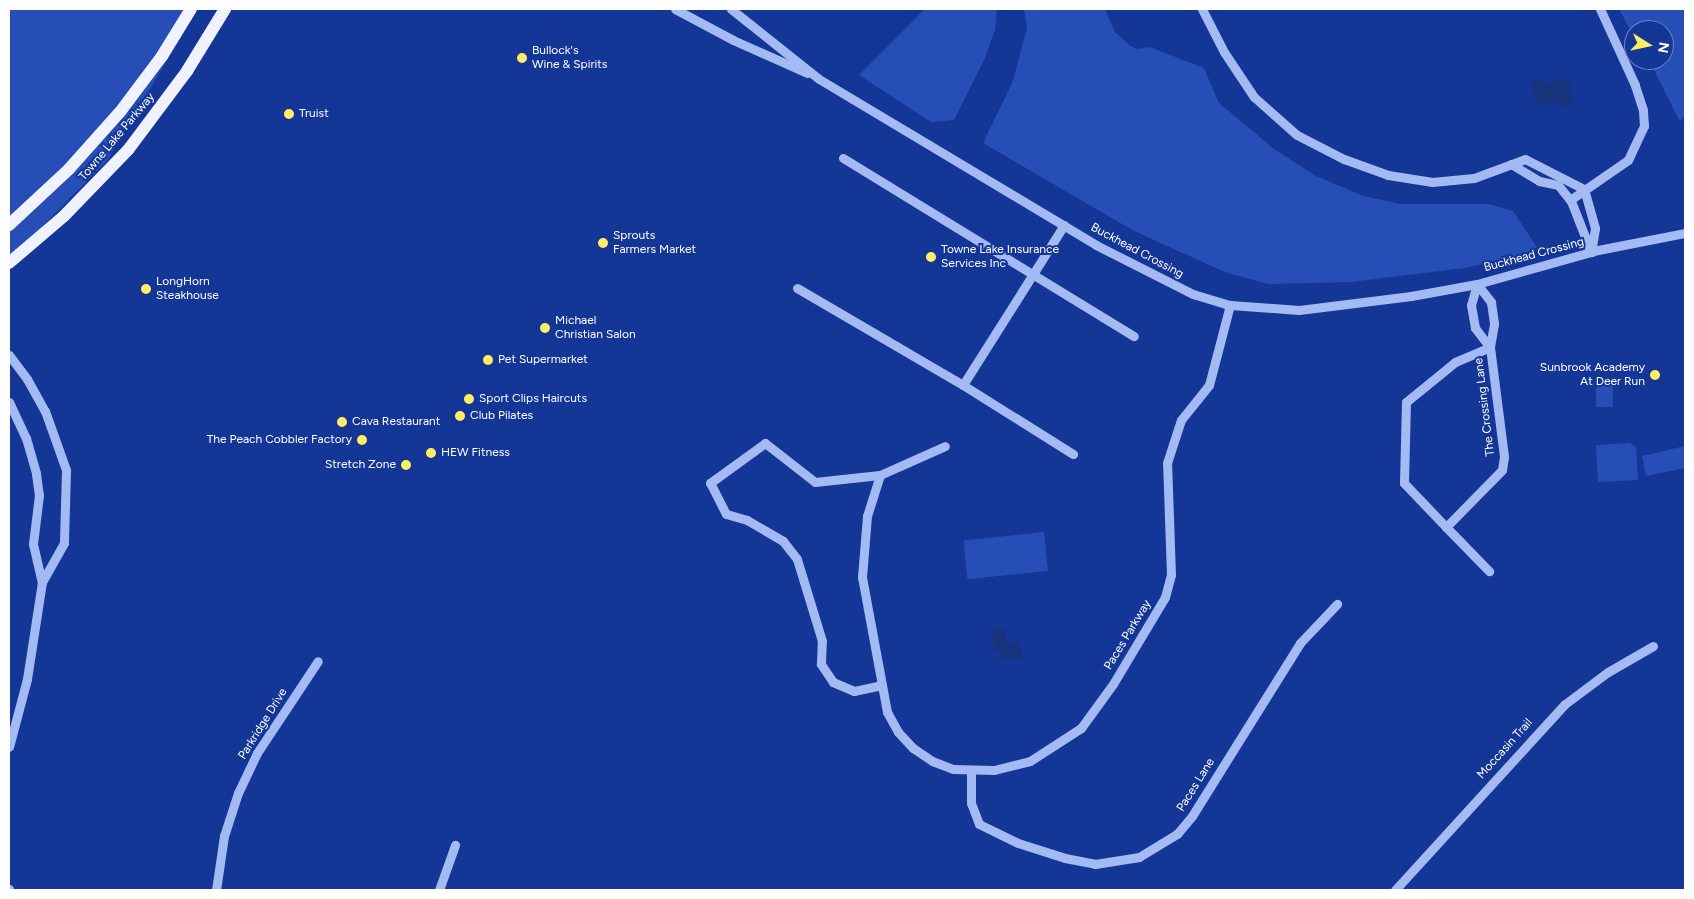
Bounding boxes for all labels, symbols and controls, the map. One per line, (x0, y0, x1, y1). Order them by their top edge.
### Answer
north arrow (1624, 20, 1674, 70)
text: N (1654, 41, 1673, 54)
place label: Bullock's Wine & Spirits (532, 44, 607, 72)
marker: Bullock's Wine & Spirits (516, 52, 528, 64)
street label: Towne Lake Parkway (76, 90, 158, 184)
place label: Truist (299, 107, 329, 121)
marker: Truist (283, 108, 295, 120)
street label: Buckhead Crossing (1088, 220, 1186, 282)
place label: Sprouts Farmers Market (613, 229, 696, 257)
street label: Buckhead Crossing (1482, 235, 1586, 275)
marker: Sprouts Farmers Market (597, 237, 609, 249)
place label: Towne Lake Insurance Services Inc (941, 243, 1059, 271)
marker: Towne Lake Insurance Services Inc (925, 251, 937, 263)
place label: LongHorn Steakhouse (156, 275, 219, 303)
marker: LongHorn Steakhouse (140, 283, 152, 295)
place label: Michael Christian Salon (555, 314, 636, 342)
marker: Michael Christian Salon (539, 322, 551, 334)
place label: Pet Supermarket (498, 353, 588, 367)
marker: Pet Supermarket (482, 354, 494, 366)
street label: The Crossing Lane (1472, 357, 1498, 457)
place label: Sunbrook Academy At Deer Run (1540, 361, 1645, 389)
marker: Sunbrook Academy At Deer Run (1649, 369, 1661, 381)
place label: Sport Clips Haircuts (479, 392, 587, 406)
marker: Sport Clips Haircuts (463, 393, 475, 405)
place label: Club Pilates (470, 409, 533, 423)
marker: Club Pilates (454, 410, 466, 422)
place label: Cava Restaurant (352, 415, 440, 429)
marker: Cava Restaurant (336, 416, 348, 428)
place label: The Peach Cobbler Factory (207, 433, 352, 447)
marker: The Peach Cobbler Factory (356, 434, 368, 446)
place label: HEW Fitness (441, 446, 510, 460)
marker: HEW Fitness (425, 447, 437, 459)
place label: Stretch Zone (325, 458, 396, 472)
marker: Stretch Zone (400, 459, 412, 471)
street label: Paces Parkway (1101, 597, 1155, 673)
street label: Parkridge Drive (235, 686, 291, 762)
street label: Moccasin Trail (1474, 716, 1536, 782)
street label: Paces Lane (1174, 756, 1218, 814)

